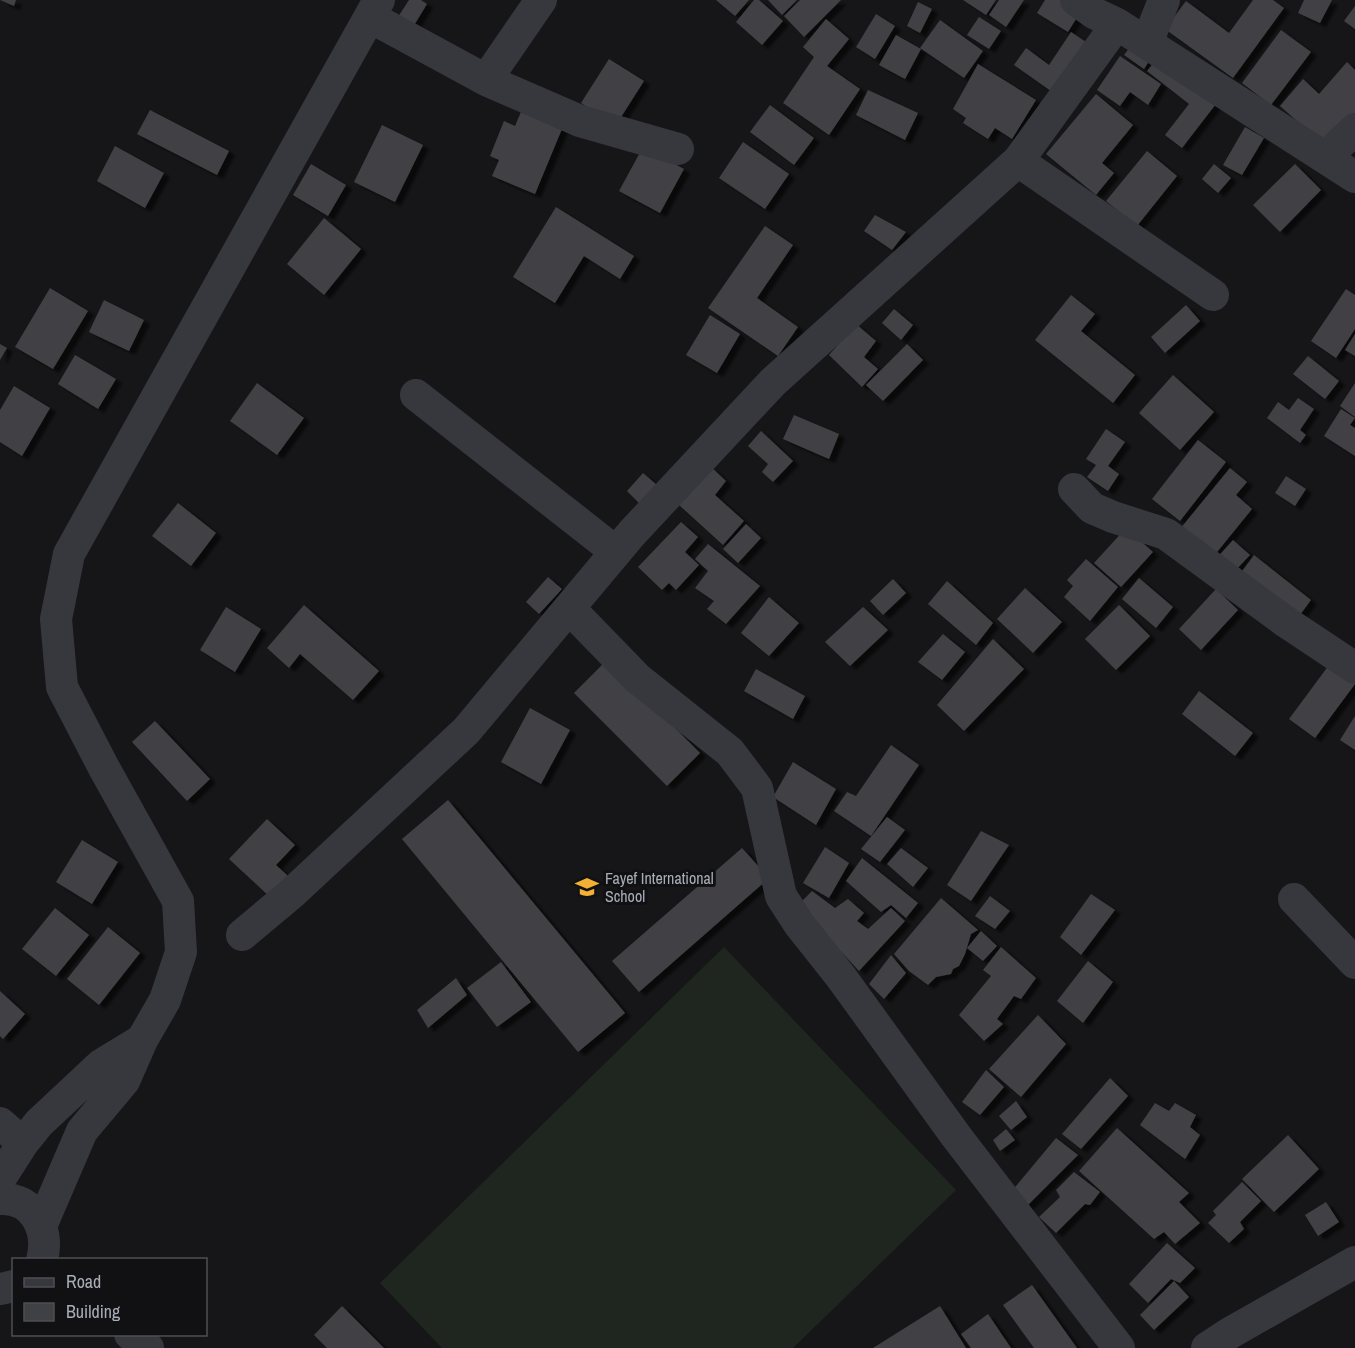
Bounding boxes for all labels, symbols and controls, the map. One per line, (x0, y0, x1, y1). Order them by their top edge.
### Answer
place label: Fayef International School (605, 867, 714, 907)
school or university icon: Fayef International School (574, 874, 600, 900)
legend (12, 1258, 207, 1336)
text: Road (66, 1269, 101, 1294)
text: Building (66, 1299, 121, 1324)

